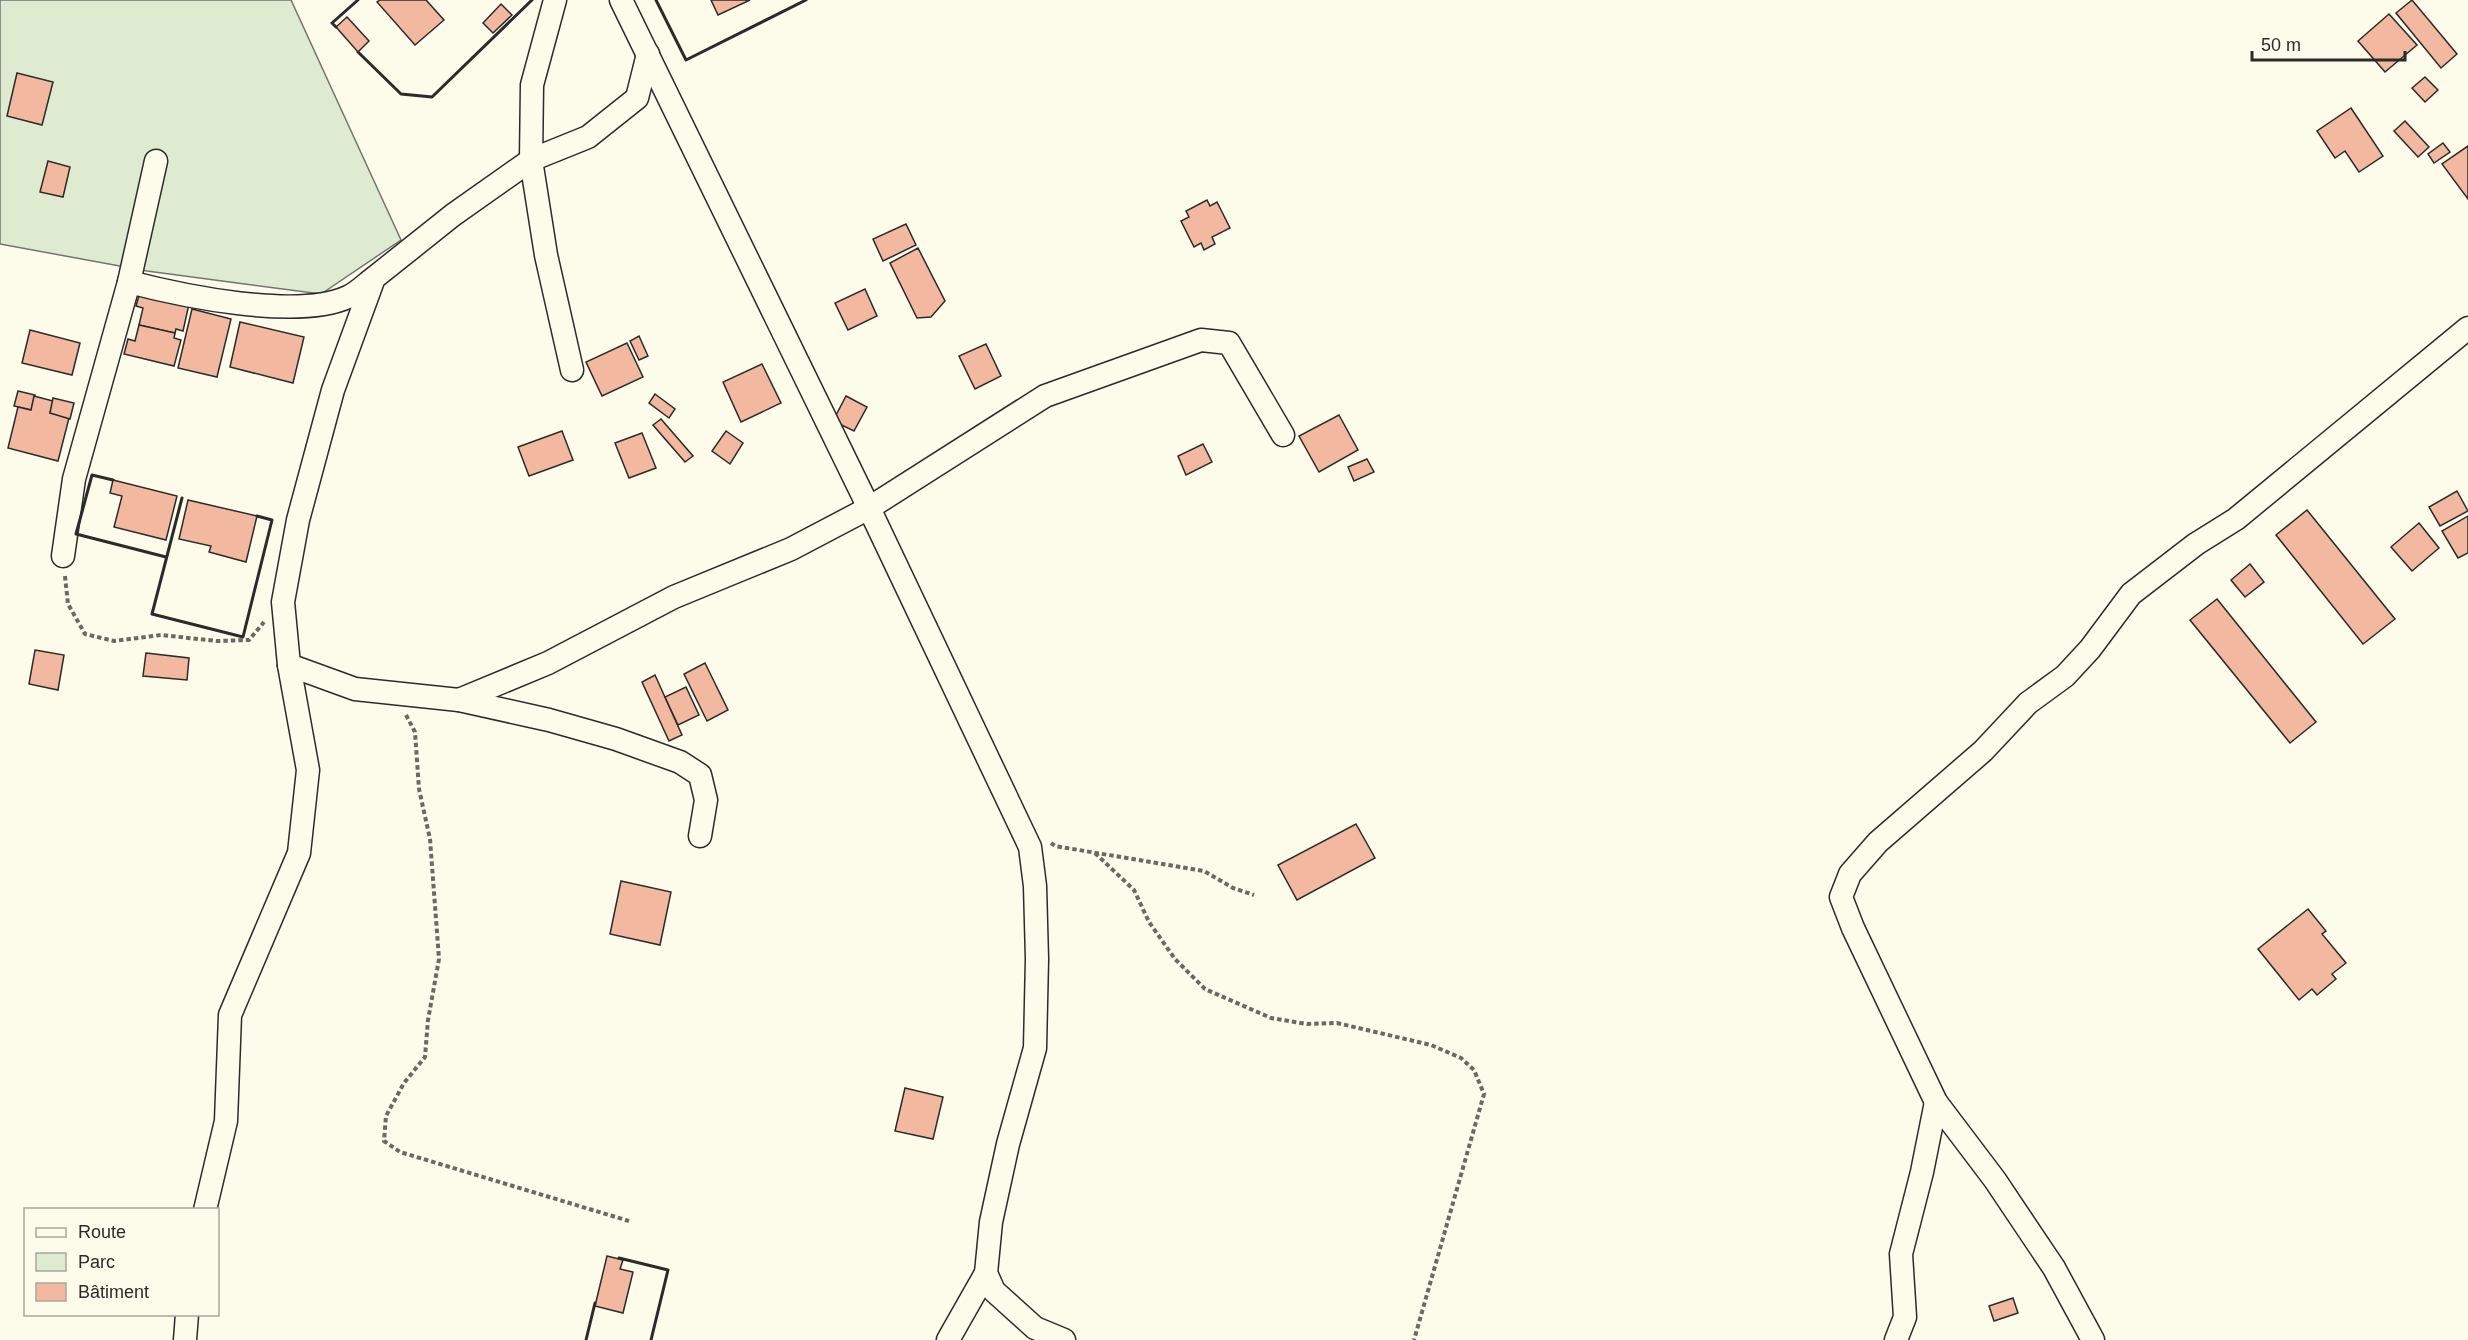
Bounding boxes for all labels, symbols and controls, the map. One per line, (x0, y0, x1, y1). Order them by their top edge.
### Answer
scale bar (2252, 24, 2405, 62)
text: 50 m (2261, 35, 2301, 55)
legend (24, 1208, 219, 1316)
text: Route (78, 1222, 126, 1242)
text: Parc (78, 1252, 115, 1272)
text: Bâtiment (78, 1282, 149, 1302)

